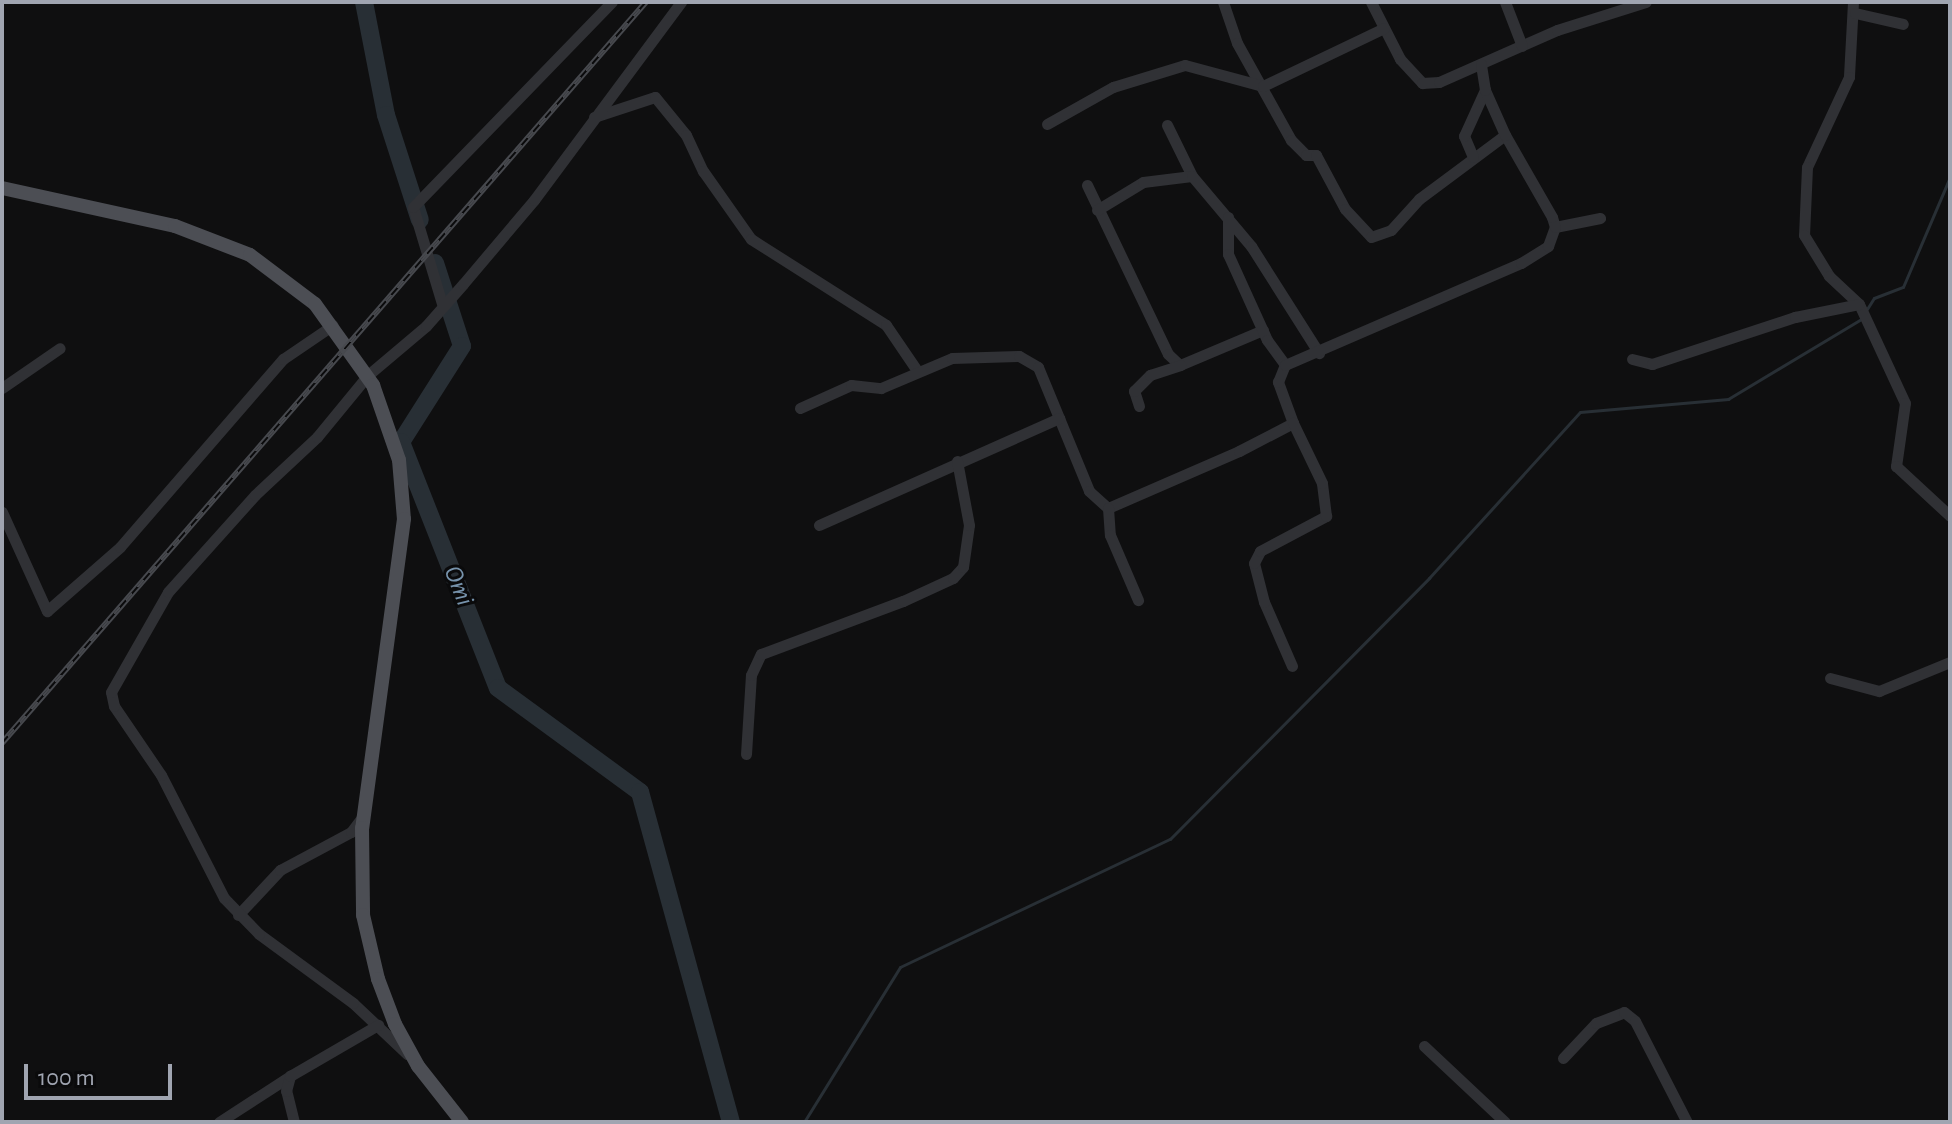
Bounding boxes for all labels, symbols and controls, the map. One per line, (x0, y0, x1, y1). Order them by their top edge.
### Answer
water label: Omi (436, 562, 480, 610)
scale bar (28, 1048, 176, 1098)
text: 100 m (38, 1066, 95, 1090)

